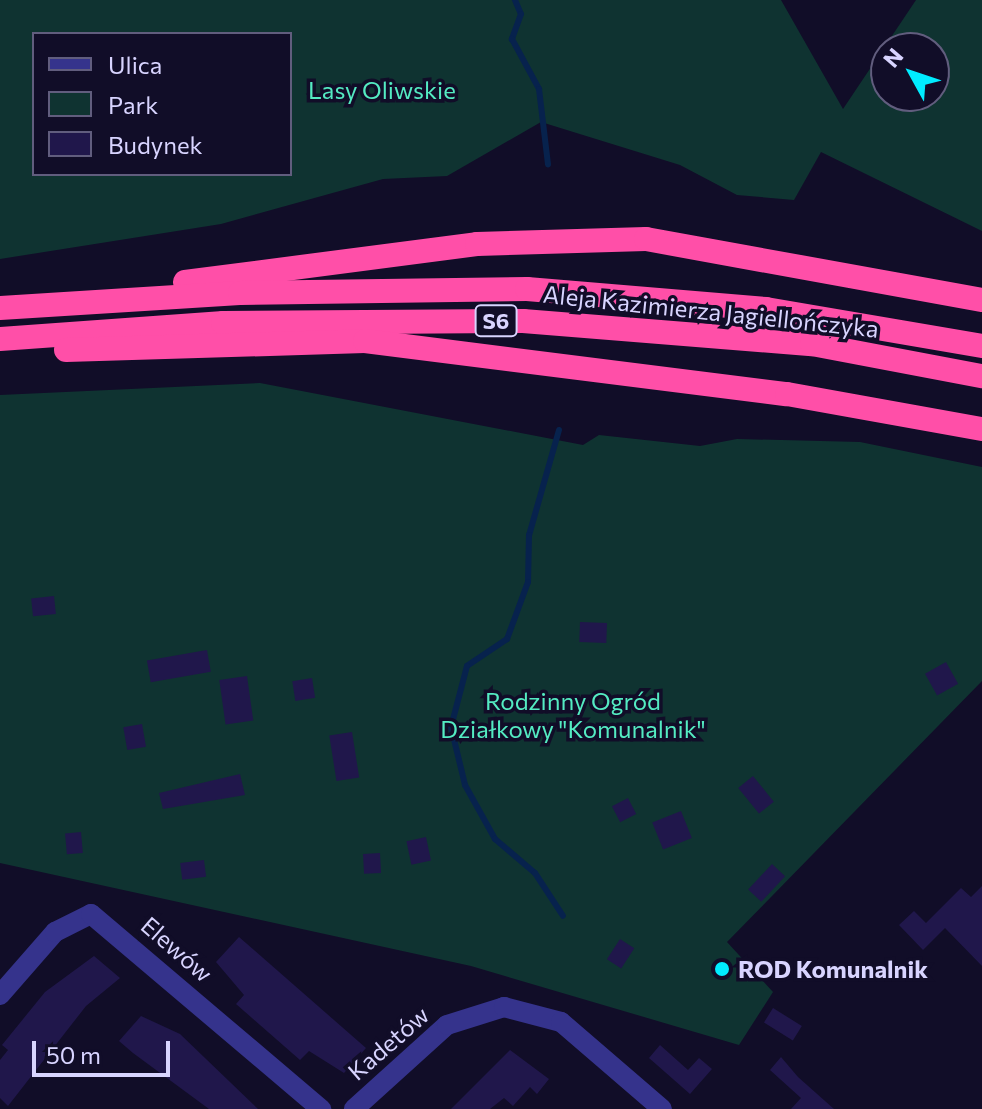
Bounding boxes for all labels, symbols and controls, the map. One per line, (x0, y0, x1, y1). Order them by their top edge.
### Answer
legend (32, 32, 292, 176)
north arrow (870, 32, 950, 112)
text: N (877, 43, 908, 73)
text: Ulica (108, 50, 162, 79)
park label: Lasy Oliwskie (308, 76, 456, 104)
text: Park (108, 90, 158, 119)
text: Budynek (108, 130, 203, 159)
street label: Aleja Kazimierza Jagiellończyka (542, 279, 880, 343)
road number: S6 (474, 303, 518, 339)
park label: Rodzinny Ogród Działkowy "Komunalnik" (440, 687, 706, 743)
street label: Elewów (136, 910, 218, 988)
place label: ROD Komunalnik (738, 955, 928, 983)
marker: ROD Komunalnik (713, 960, 731, 978)
street label: Kadetów (342, 1000, 434, 1086)
scale bar (36, 1025, 174, 1075)
text: 50 m (46, 1040, 101, 1069)

